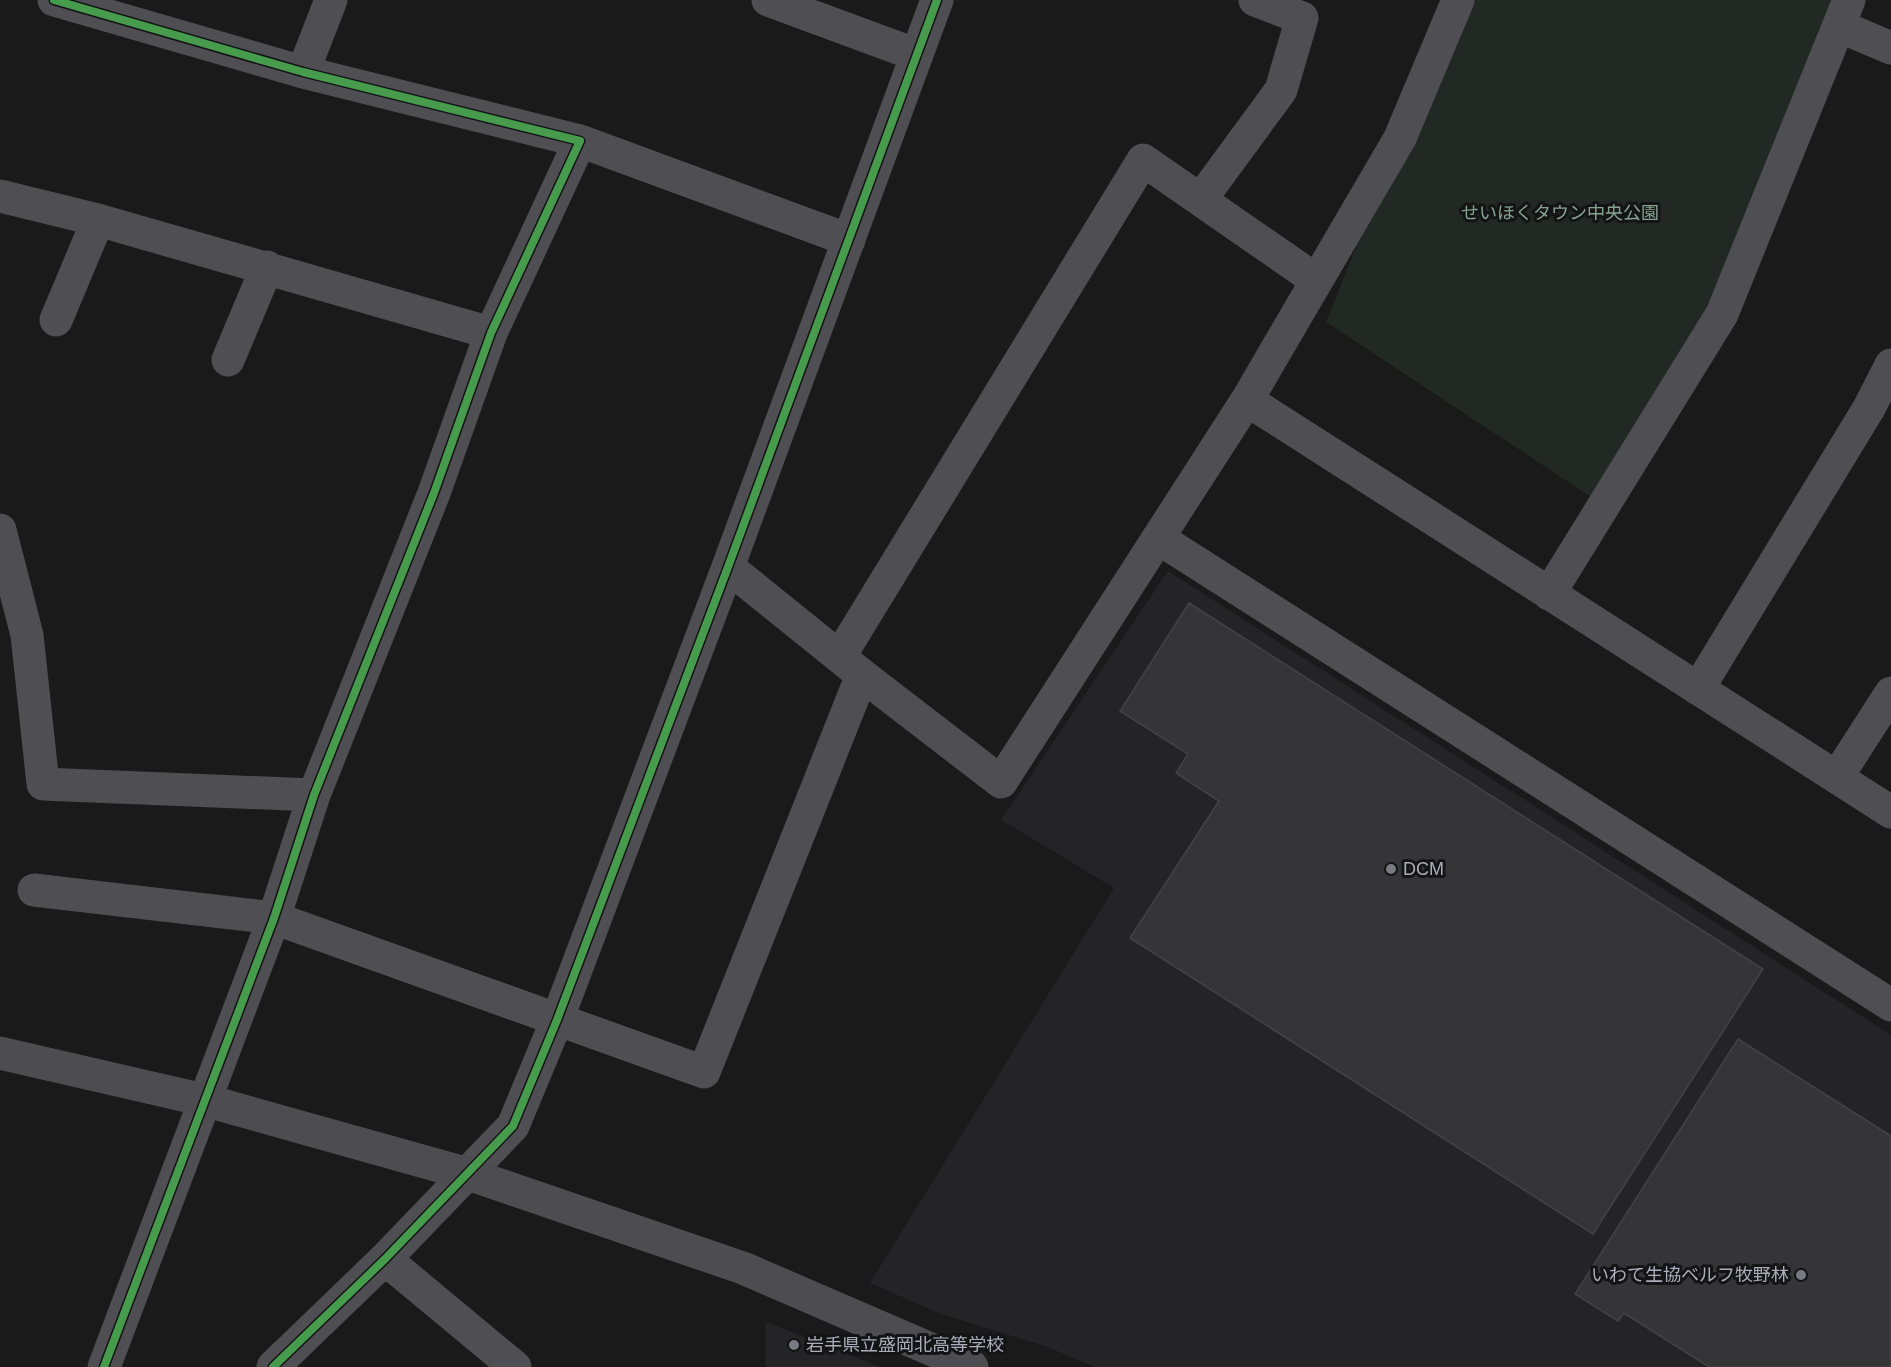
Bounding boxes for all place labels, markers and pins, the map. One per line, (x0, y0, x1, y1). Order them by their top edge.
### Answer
place label: DCM (1403, 859, 1444, 879)
marker: DCM (1384, 862, 1398, 876)
place label: いわて生協ベルフ牧野林 (1591, 1265, 1789, 1285)
marker: いわて生協ベルフ牧野林 (1794, 1268, 1808, 1282)
place label: 岩手県立盛岡北高等学校 (806, 1335, 1004, 1355)
marker: 岩手県立盛岡北高等学校 (787, 1338, 801, 1352)

